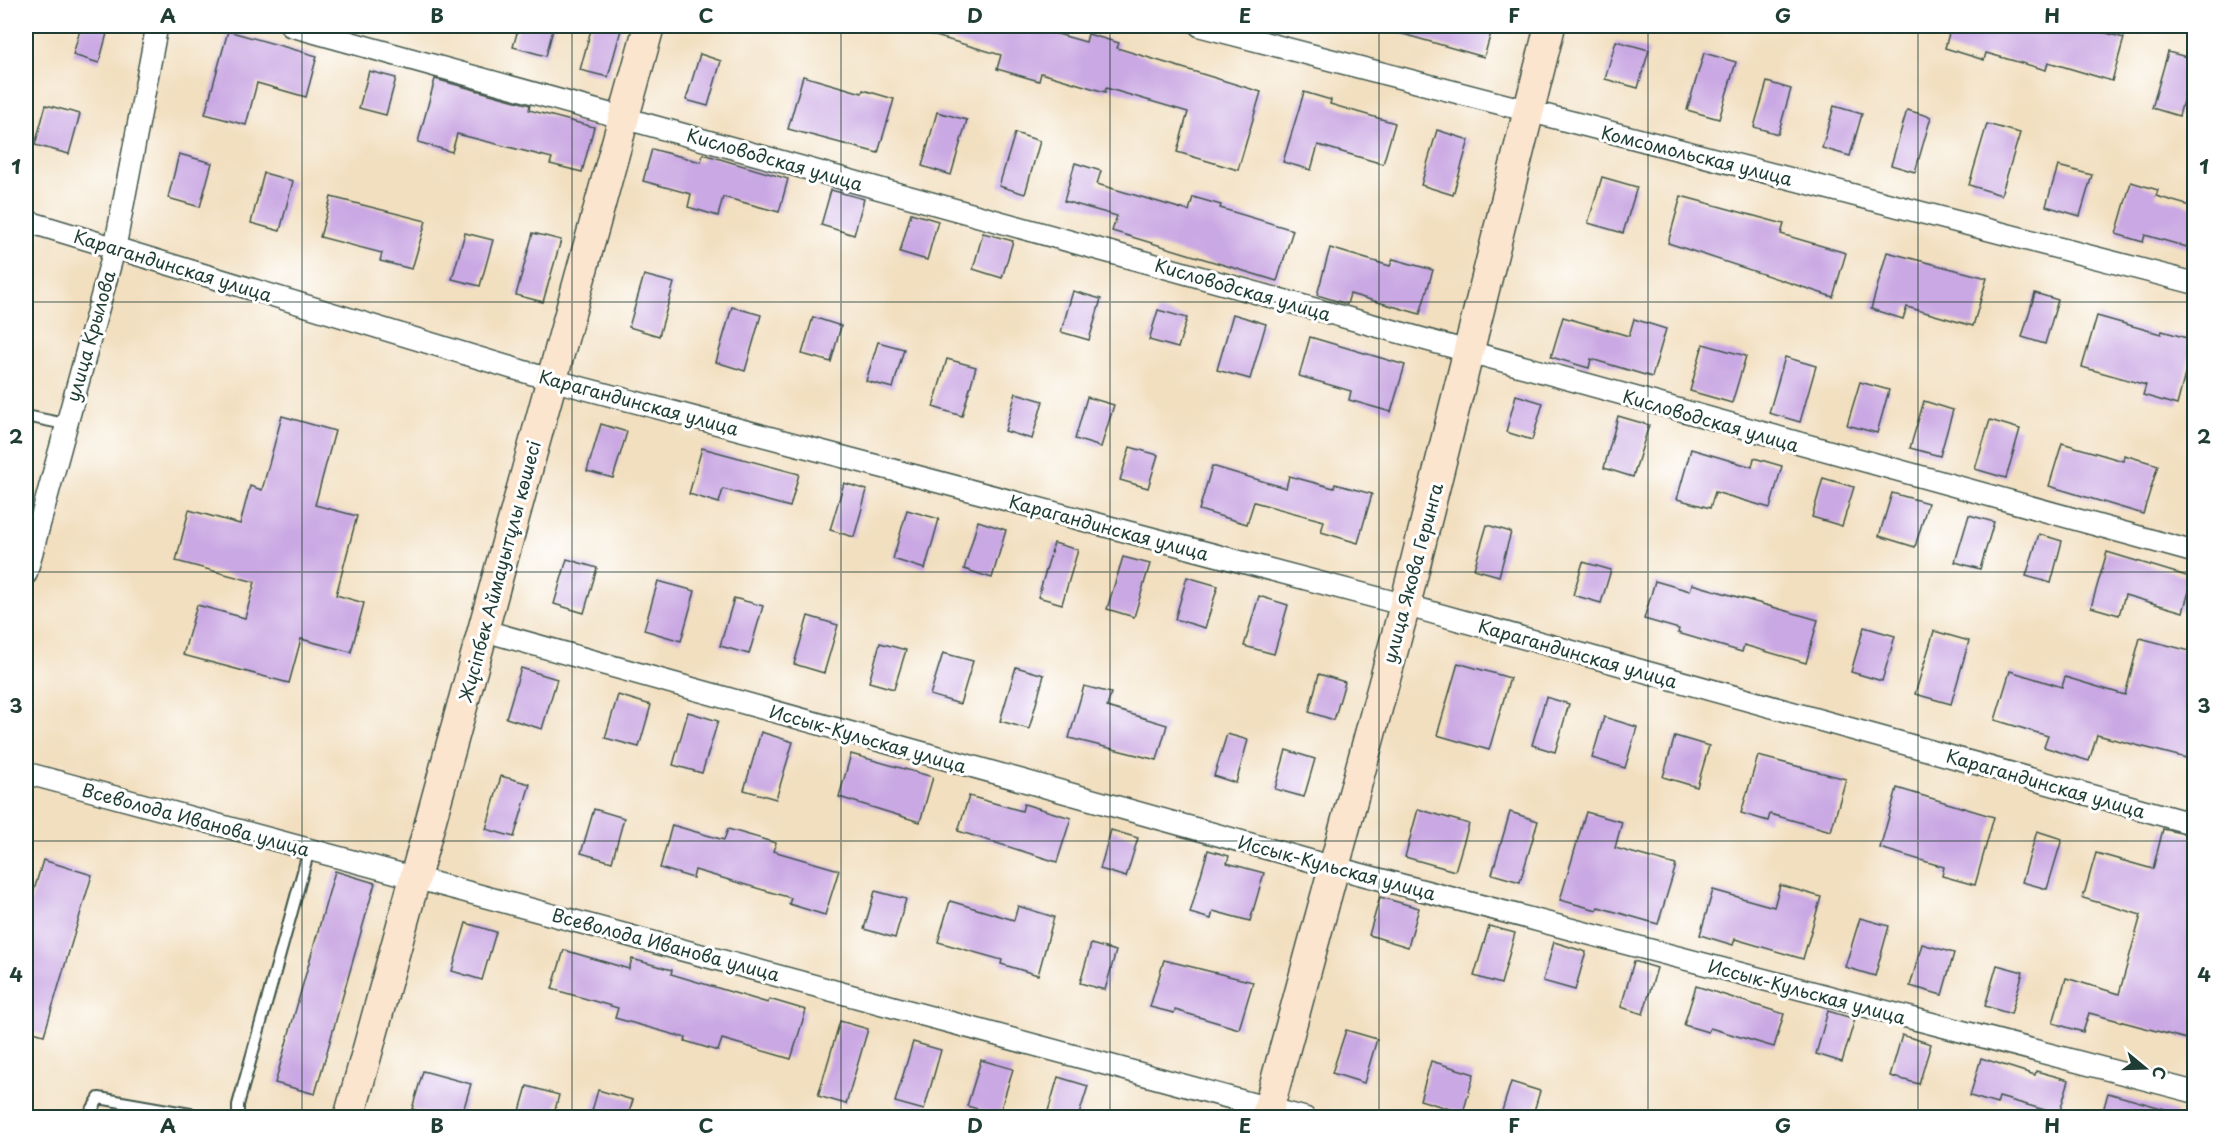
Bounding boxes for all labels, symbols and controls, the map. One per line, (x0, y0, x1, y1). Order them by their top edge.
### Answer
text: A (160, 0, 176, 30)
text: B (430, 0, 444, 30)
text: C (698, 0, 714, 30)
text: D (967, 0, 983, 30)
text: E (1239, 0, 1251, 30)
text: F (1508, 0, 1520, 30)
text: G (1775, 0, 1791, 30)
text: H (2044, 0, 2060, 30)
street label: Комсомольская улица (1599, 118, 1796, 192)
street label: Кисловодская улица (684, 121, 867, 197)
text: 1 (11, 151, 21, 181)
text: 1 (2199, 151, 2209, 181)
street label: Карагандинская улица (71, 222, 276, 308)
street label: Кисловодская улица (1152, 251, 1335, 327)
street label: улица Крылова (58, 267, 122, 405)
street label: Карагандинская улица (536, 362, 743, 442)
street label: Кисловодская улица (1620, 382, 1803, 458)
text: 2 (9, 421, 23, 451)
text: 2 (2197, 421, 2211, 451)
street label: Жүсіпбек Аймауытұлы көшесі (451, 437, 547, 705)
street label: улица Якова Геринга (1375, 479, 1449, 666)
street label: Карагандинская улица (1006, 487, 1213, 567)
street label: Карагандинская улица (1475, 612, 1681, 695)
text: 3 (9, 690, 23, 720)
text: 3 (2197, 690, 2211, 720)
street label: Иссык-Кульская улица (766, 697, 970, 779)
street label: Карагандинская улица (1943, 742, 2149, 825)
street label: Всеволода Иванова улица (79, 776, 314, 863)
street label: Иссык-Кульская улица (1235, 828, 1440, 907)
street label: Всеволода Иванова улица (549, 901, 784, 988)
street label: Иссык-Кульская улица (1705, 952, 1910, 1031)
text: 4 (9, 959, 23, 989)
text: 4 (2197, 959, 2211, 989)
north arrow (2115, 1038, 2175, 1098)
text: С (2147, 1064, 2173, 1083)
text: A (160, 1110, 176, 1140)
text: B (430, 1110, 444, 1140)
text: C (698, 1110, 714, 1140)
text: D (967, 1110, 983, 1140)
text: E (1239, 1110, 1251, 1140)
text: F (1508, 1110, 1520, 1140)
text: G (1775, 1110, 1791, 1140)
text: H (2044, 1110, 2060, 1140)

